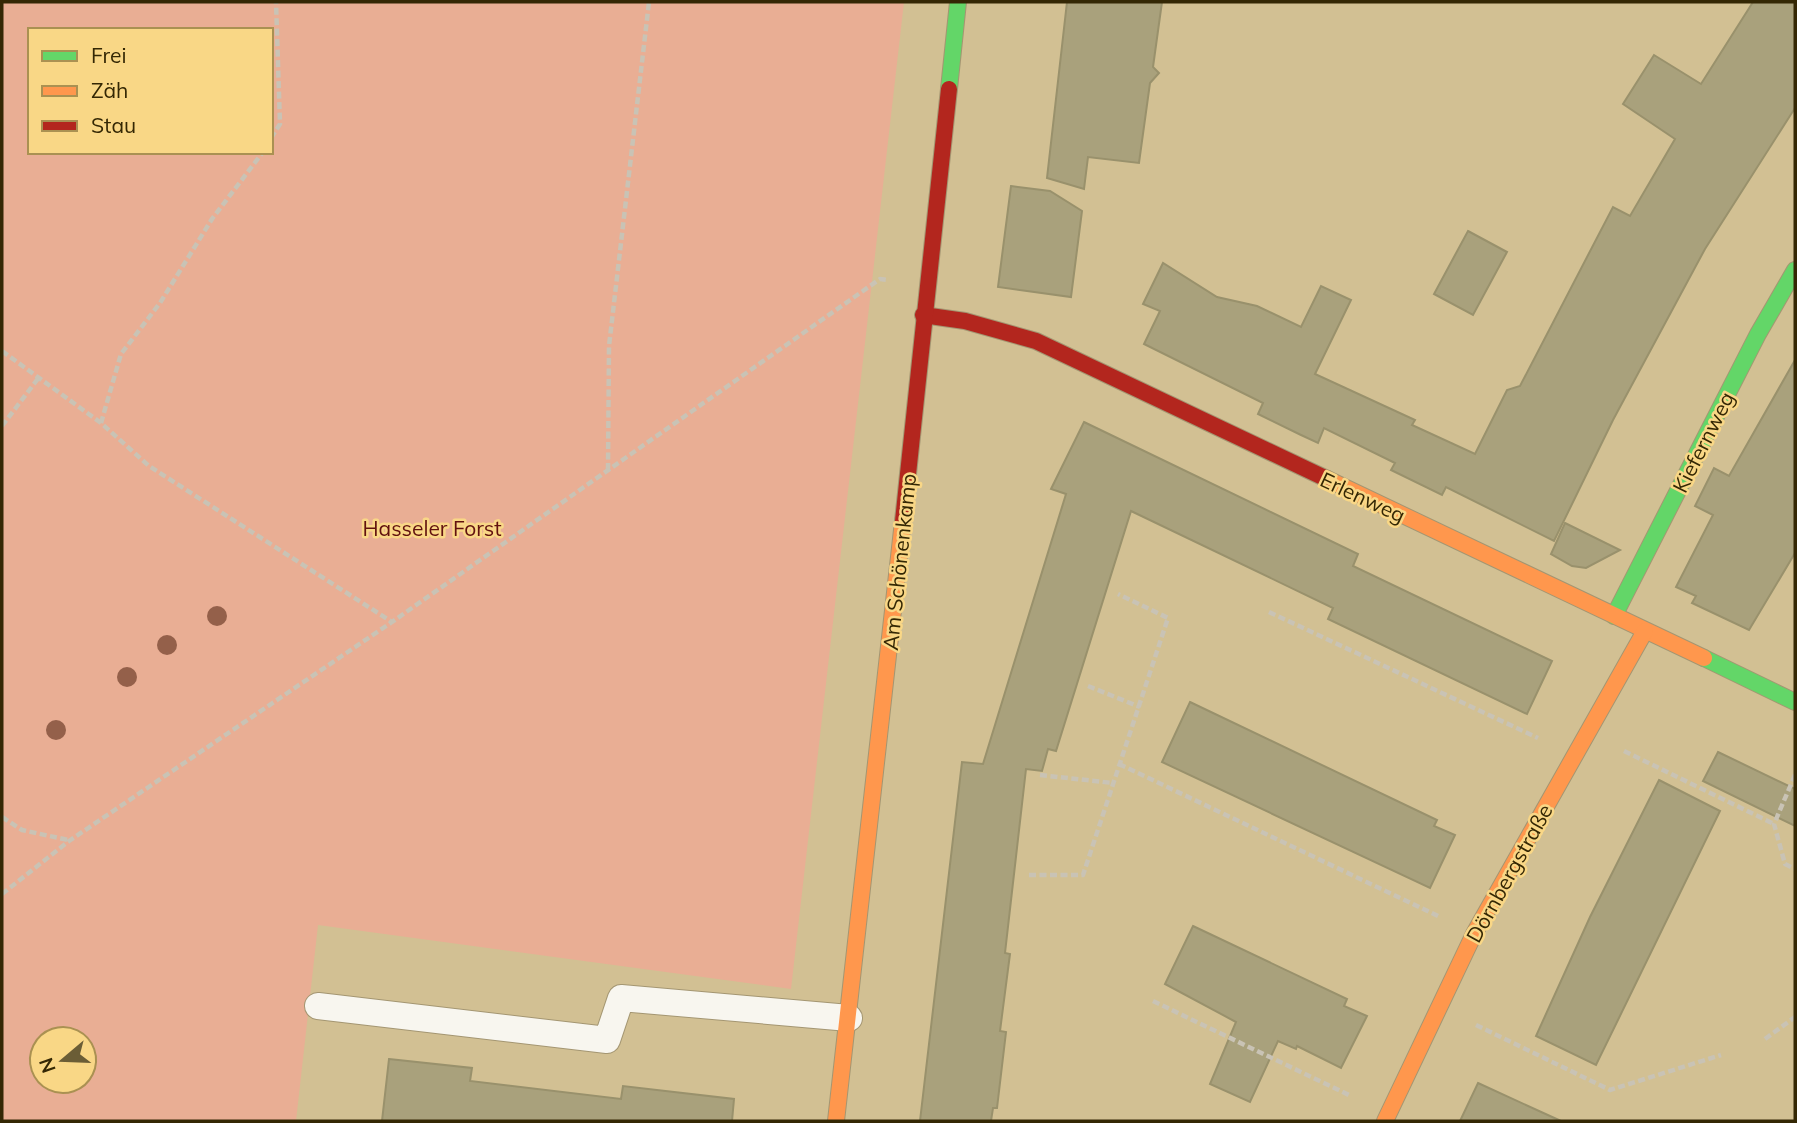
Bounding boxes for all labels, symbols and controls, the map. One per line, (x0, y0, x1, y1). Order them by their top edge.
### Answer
legend (28, 28, 273, 154)
text: Frei (91, 42, 127, 68)
text: Zäh (91, 77, 128, 103)
text: Stau (91, 112, 136, 138)
street label: Kiefernweg (1666, 387, 1740, 497)
street label: Erlenweg (1316, 466, 1410, 528)
street label: Am Schönenkamp (877, 472, 921, 652)
park label: Hasseler Forst (362, 515, 502, 541)
street label: Dörnbergstraße (1460, 799, 1558, 947)
north arrow (28, 1025, 98, 1095)
text: N (33, 1055, 61, 1076)

